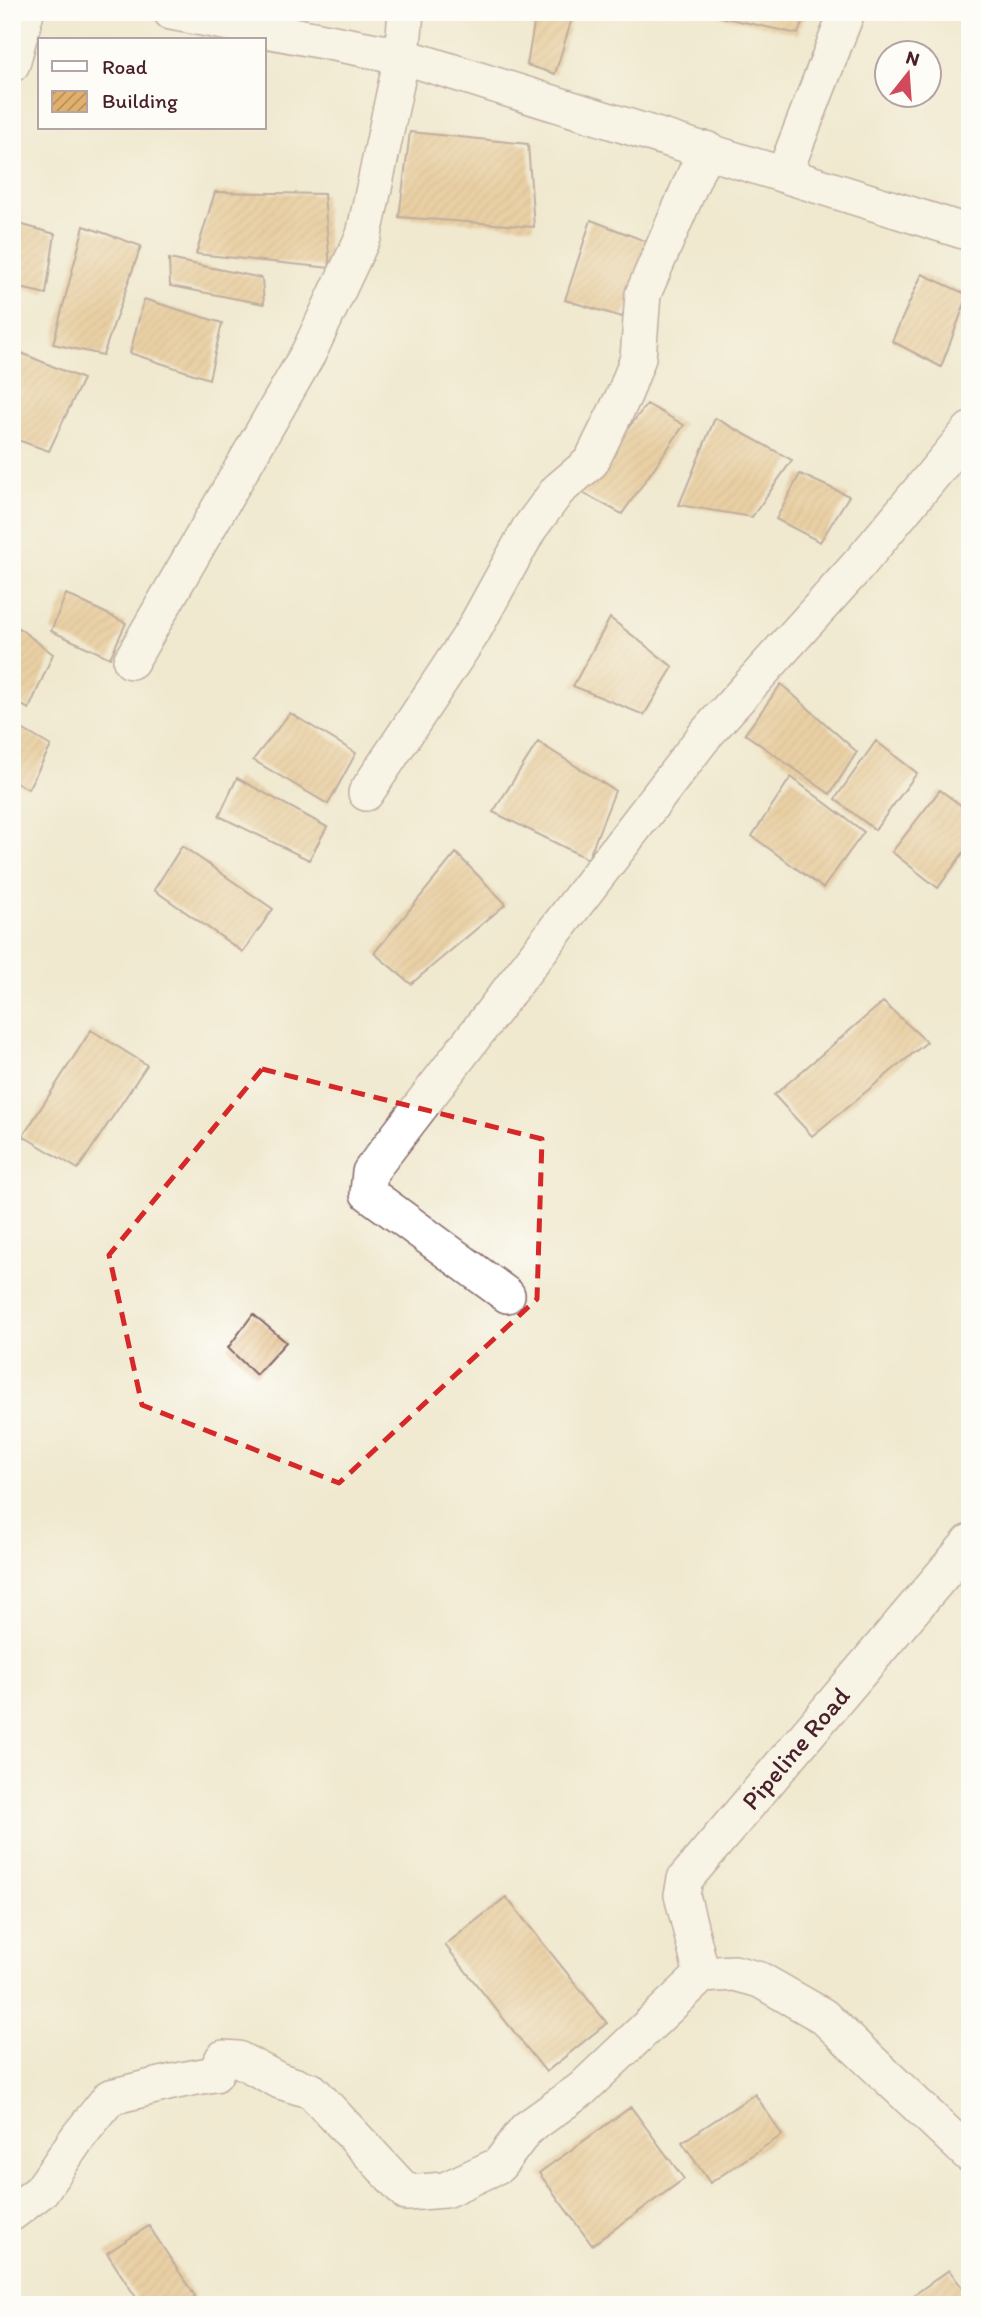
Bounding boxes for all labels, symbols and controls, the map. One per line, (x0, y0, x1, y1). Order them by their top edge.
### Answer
legend (38, 38, 266, 130)
north arrow (874, 38, 944, 108)
text: N (903, 45, 922, 71)
text: Road (102, 54, 148, 79)
text: Building (102, 88, 178, 113)
street label: Pipeline Road (734, 1680, 857, 1816)

